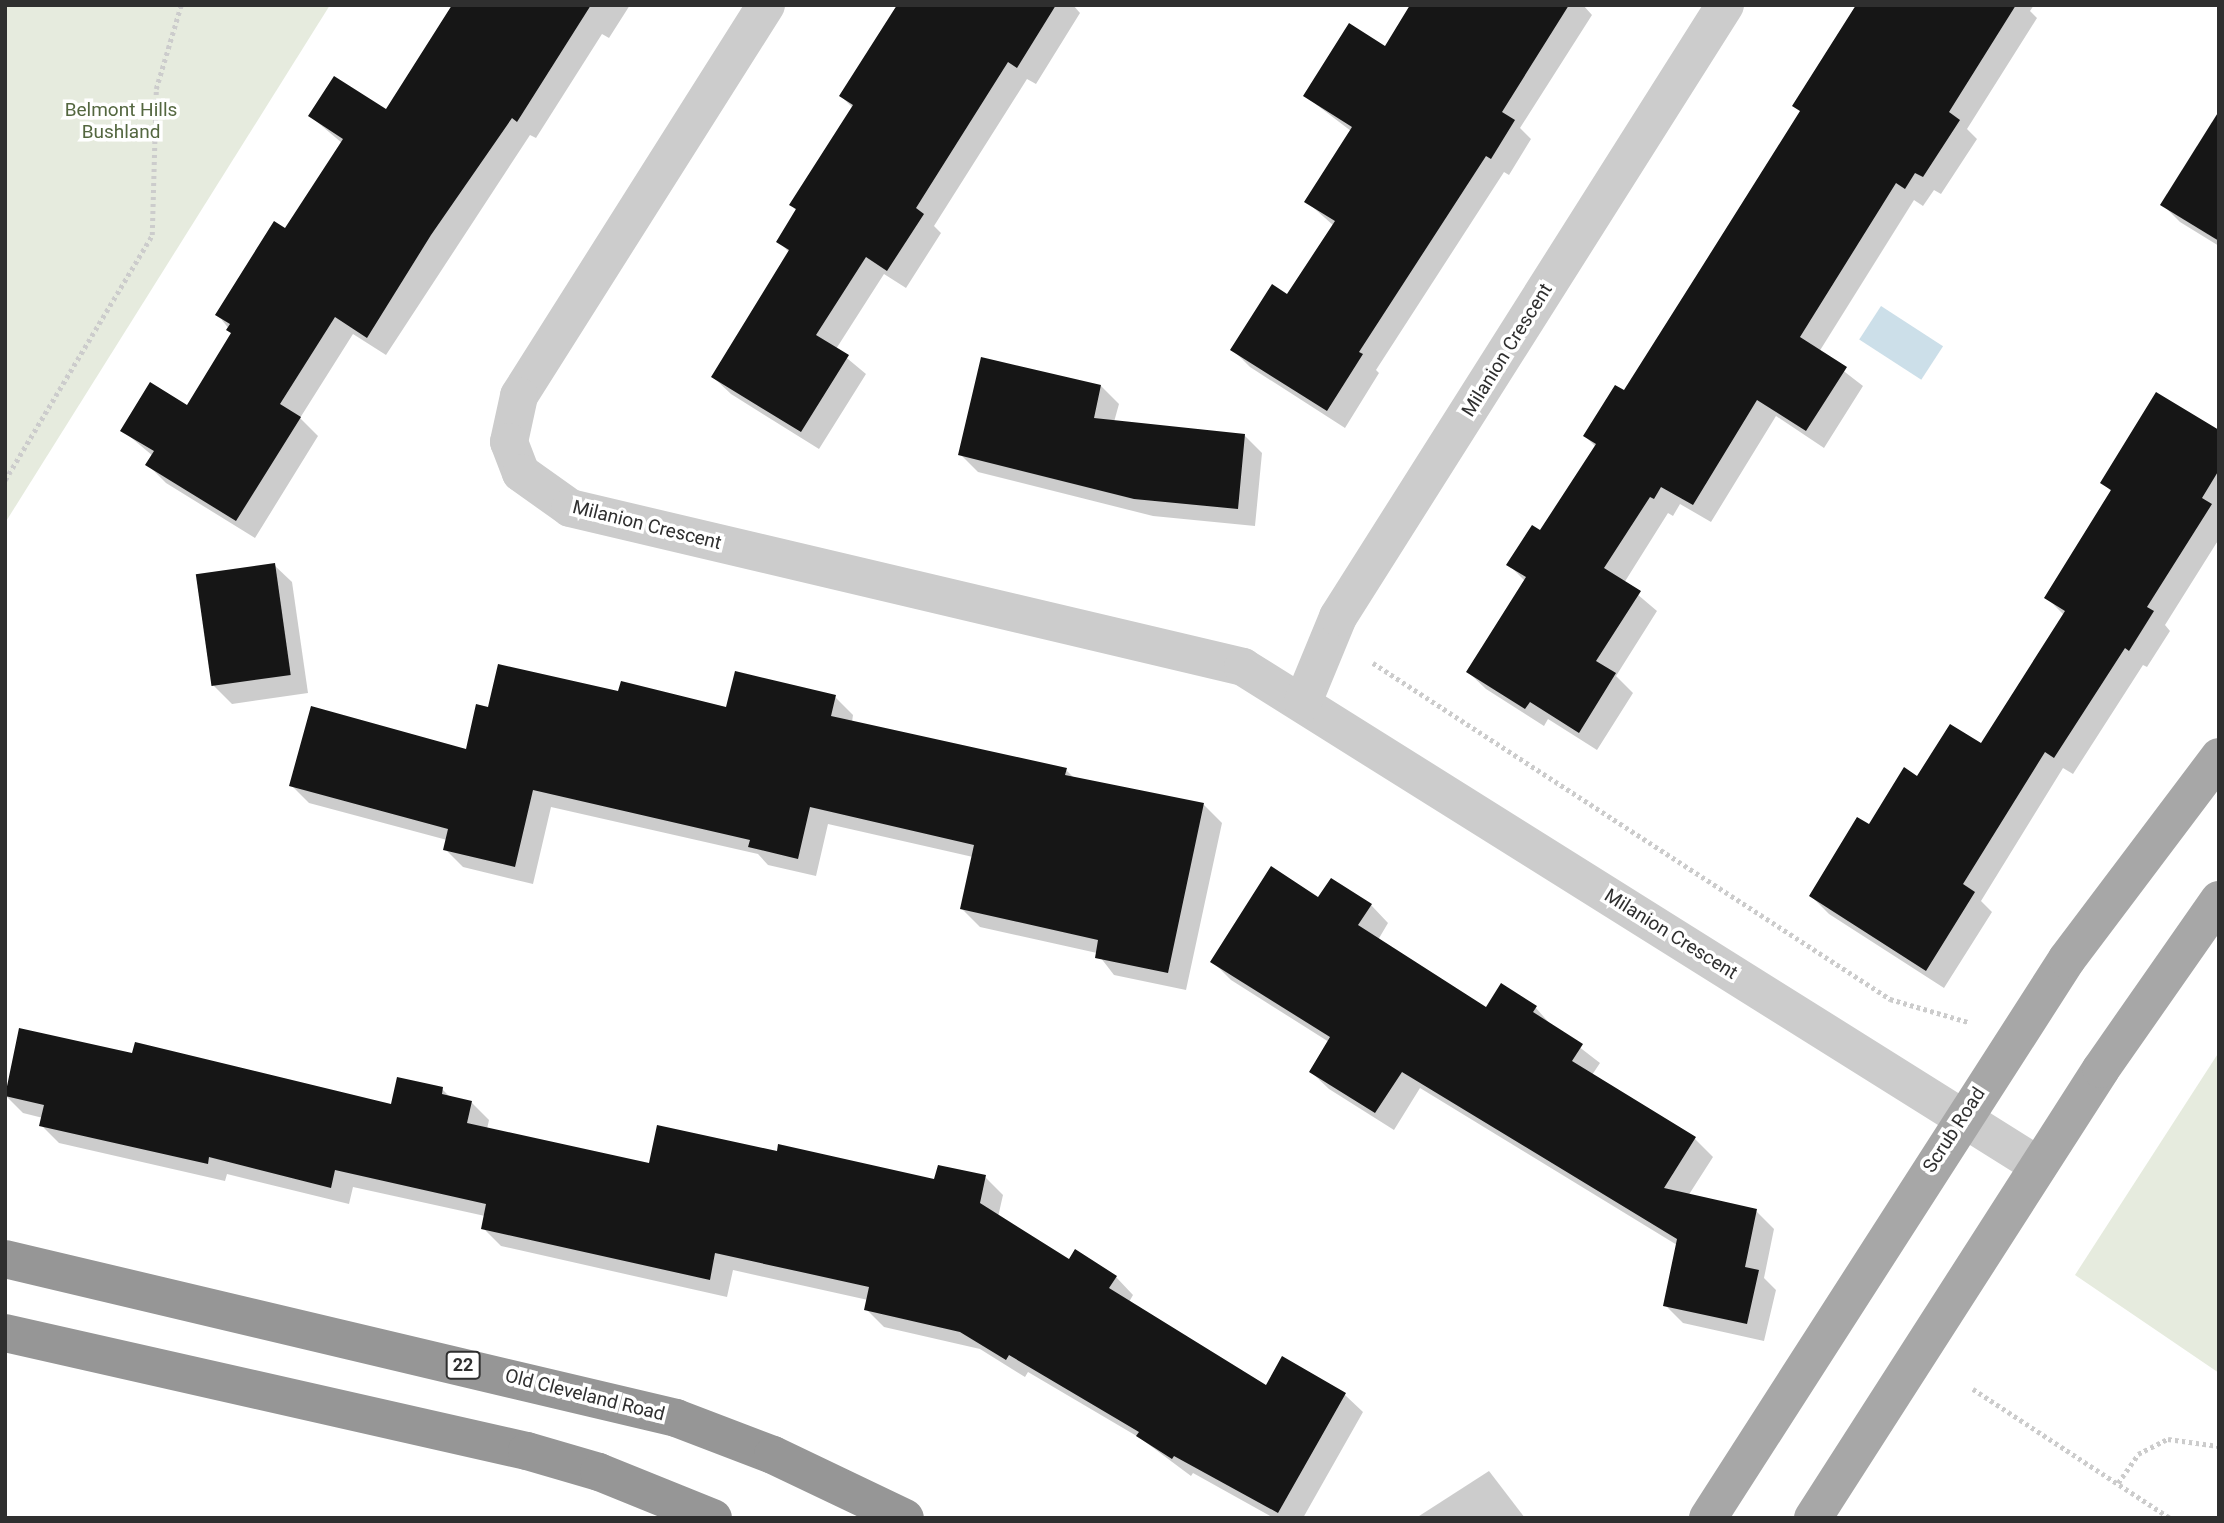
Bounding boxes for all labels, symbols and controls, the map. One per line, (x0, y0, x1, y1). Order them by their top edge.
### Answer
park label: Belmont Hills Bushland (65, 99, 177, 143)
street label: Milanion Crescent (1457, 279, 1557, 421)
street label: Milanion Crescent (570, 495, 724, 555)
street label: Milanion Crescent (1600, 884, 1742, 984)
street label: Scrub Road (1918, 1083, 1990, 1177)
road number: 22 (446, 1350, 480, 1380)
street label: Old Cleveland Road (503, 1364, 667, 1426)

